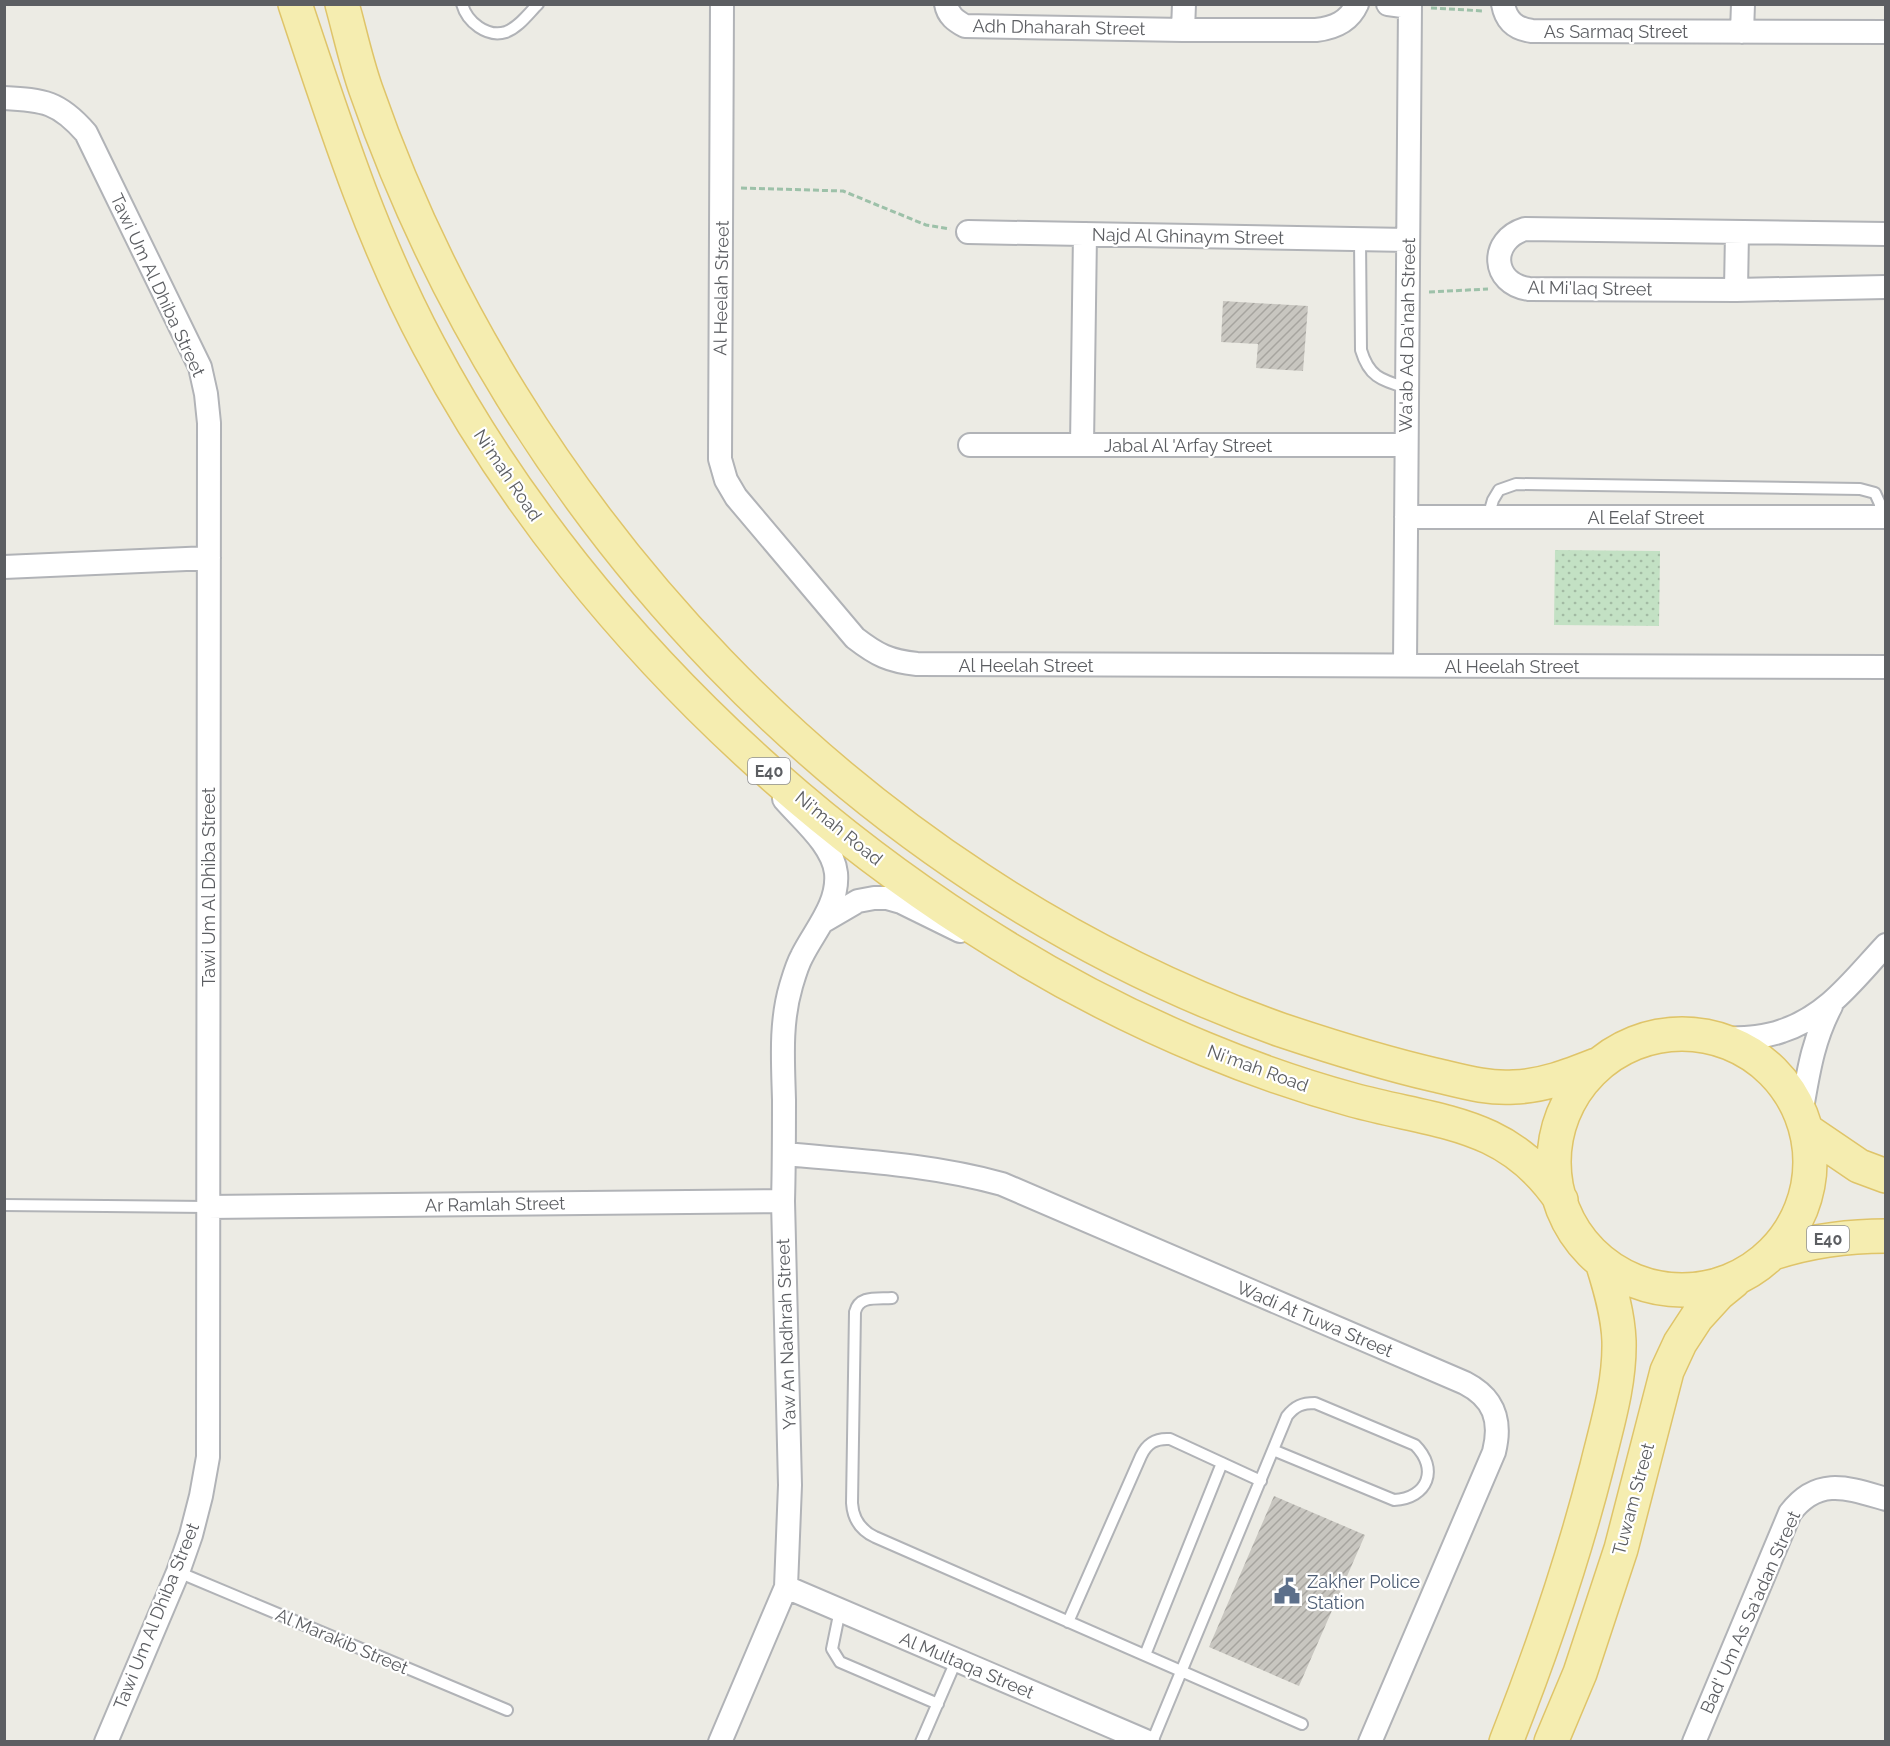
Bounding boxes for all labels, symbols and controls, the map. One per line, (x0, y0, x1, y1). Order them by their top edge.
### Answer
street label: Adh Dhaharah Street (972, 15, 1146, 39)
street label: As Sarmaq Street (1544, 21, 1688, 42)
street label: Tawi Um Al Dhiba Street (106, 190, 210, 380)
street label: Al Heelah Street (709, 220, 733, 356)
street label: Najd Al Ghinaym Street (1092, 224, 1284, 248)
street label: Wa'ab Ad Da'nah Street (1395, 237, 1419, 433)
street label: Al Mi'laq Street (1527, 276, 1653, 300)
street label: Ni'mah Road (470, 425, 546, 525)
street label: Jabal Al 'Arfay Street (1104, 435, 1272, 456)
street label: Al Eelaf Street (1587, 507, 1705, 528)
street label: Al Heelah Street (958, 655, 1094, 676)
street label: Al Heelah Street (1444, 656, 1580, 677)
road number: E40 (748, 758, 790, 784)
street label: Ni'mah Road (791, 786, 887, 870)
street label: Tawi Um Al Dhiba Street (198, 787, 219, 987)
street label: Ni'mah Road (1205, 1040, 1311, 1096)
street label: Ar Ramlah Street (425, 1192, 565, 1216)
road number: E40 (1807, 1226, 1849, 1252)
street label: Yaw An Nadhrah Street (772, 1238, 800, 1430)
street label: Wadi At Tuwa Street (1234, 1277, 1396, 1361)
street label: Tuwam Street (1608, 1441, 1658, 1557)
street label: Bad' Um As Sa'adan Street (1696, 1507, 1804, 1717)
street label: Tawi Um Al Dhiba Street (109, 1520, 203, 1712)
place label: Zakher Police Station (1307, 1571, 1421, 1613)
public building icon: Zakher Police Station (1272, 1576, 1302, 1606)
street label: Al Marakib Street (273, 1604, 411, 1678)
street label: Al Multaqa Street (897, 1627, 1037, 1703)

